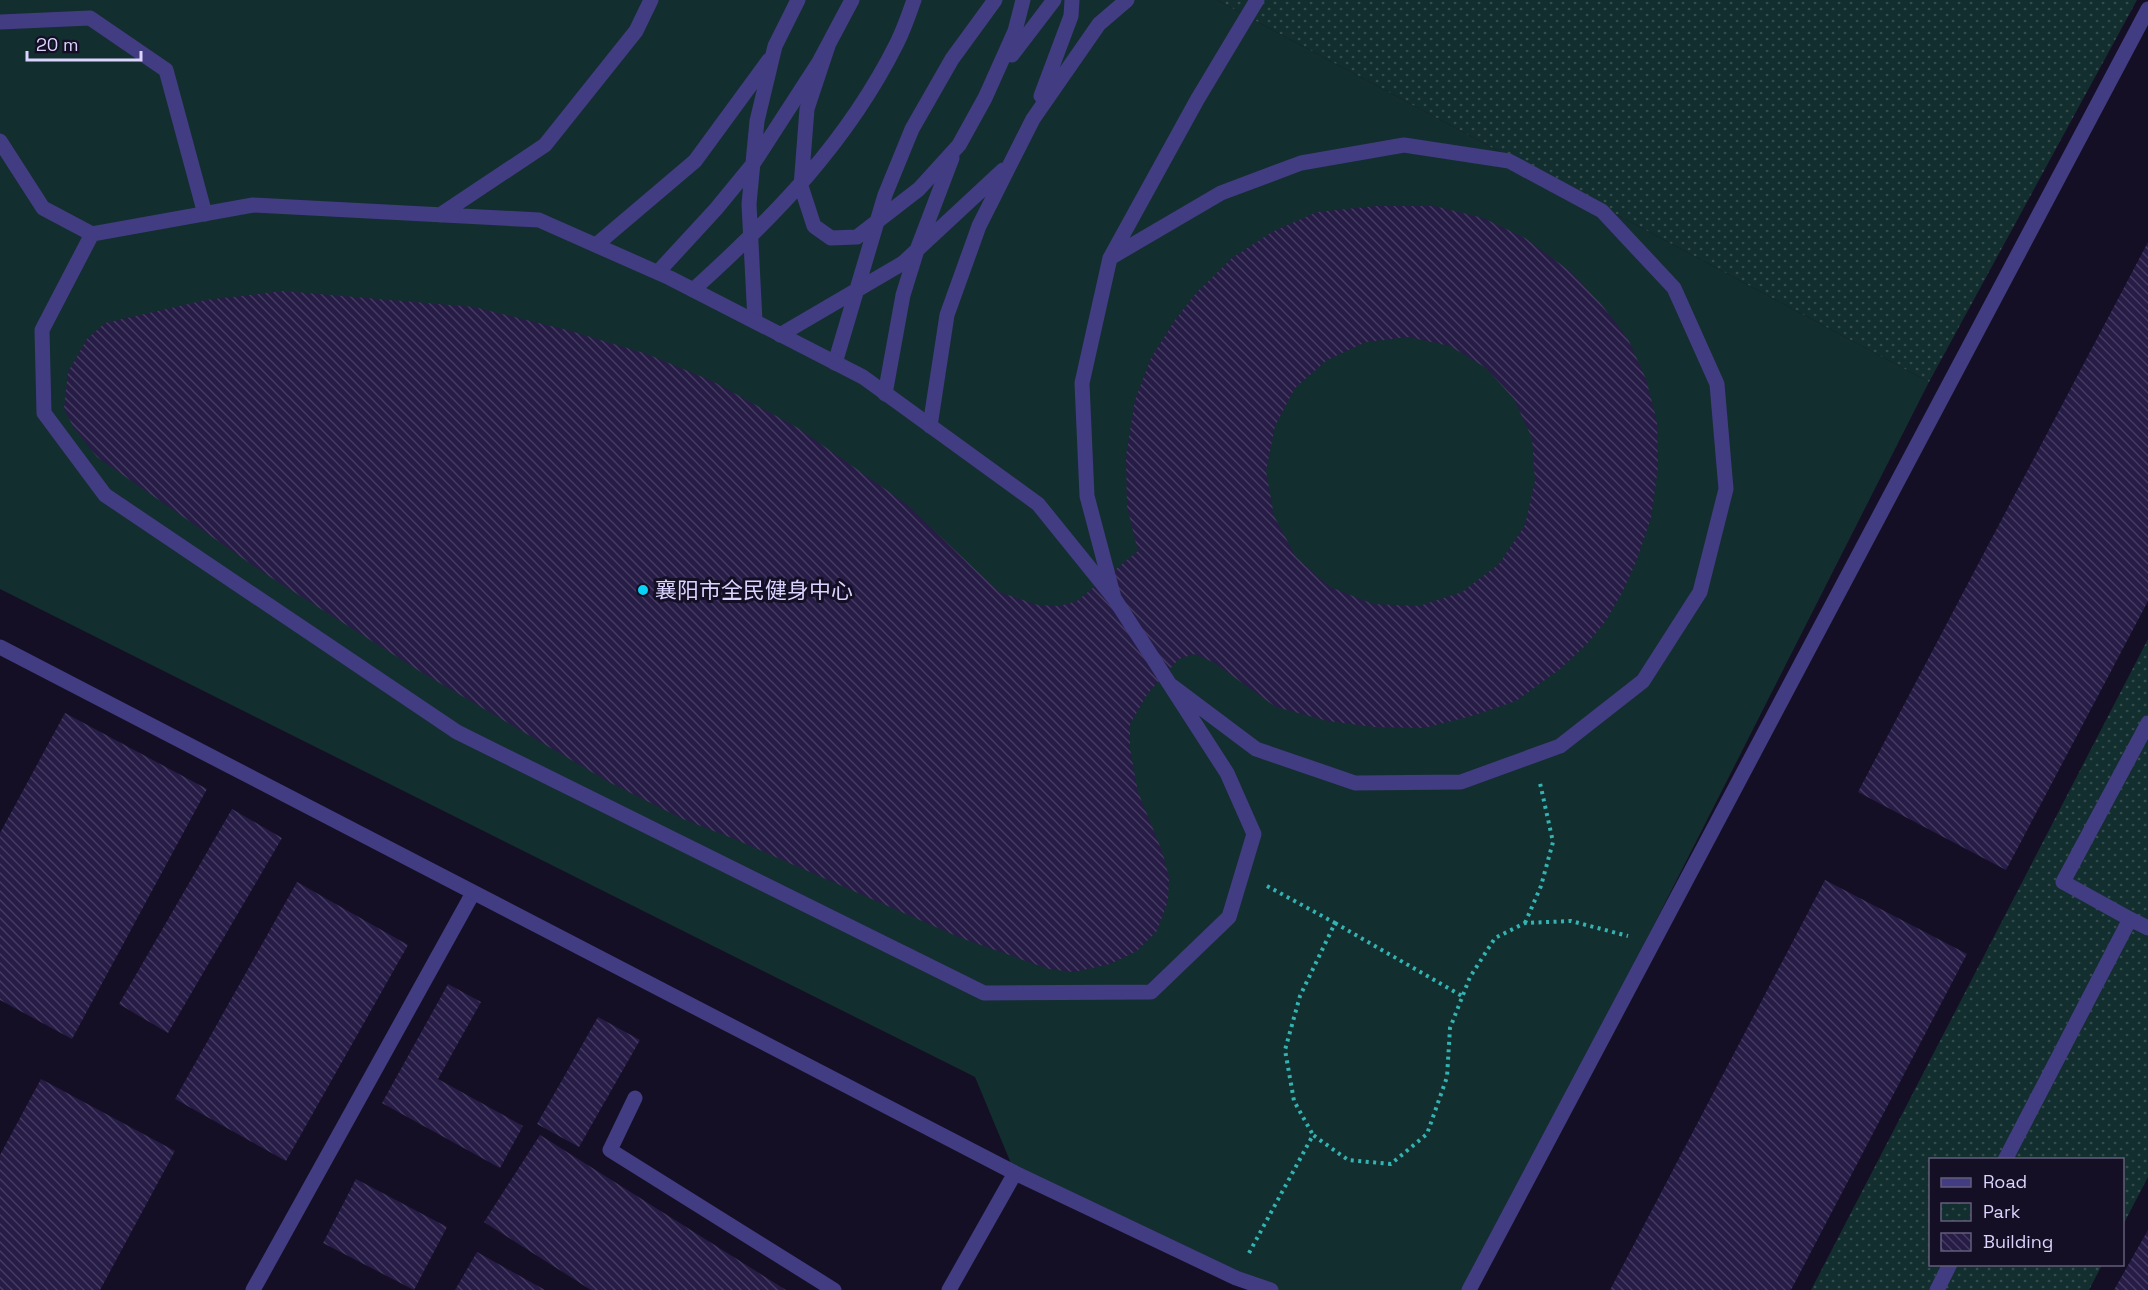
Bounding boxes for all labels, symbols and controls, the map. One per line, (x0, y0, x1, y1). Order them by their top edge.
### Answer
scale bar (27, 24, 141, 62)
text: 20 m (36, 33, 79, 56)
place label: 襄阳市全民健身中心 (655, 576, 853, 604)
marker: 襄阳市全民健身中心 (636, 583, 650, 597)
legend (1929, 1158, 2124, 1266)
text: Road (1983, 1170, 2027, 1193)
text: Park (1983, 1200, 2021, 1223)
text: Building (1983, 1230, 2053, 1253)

